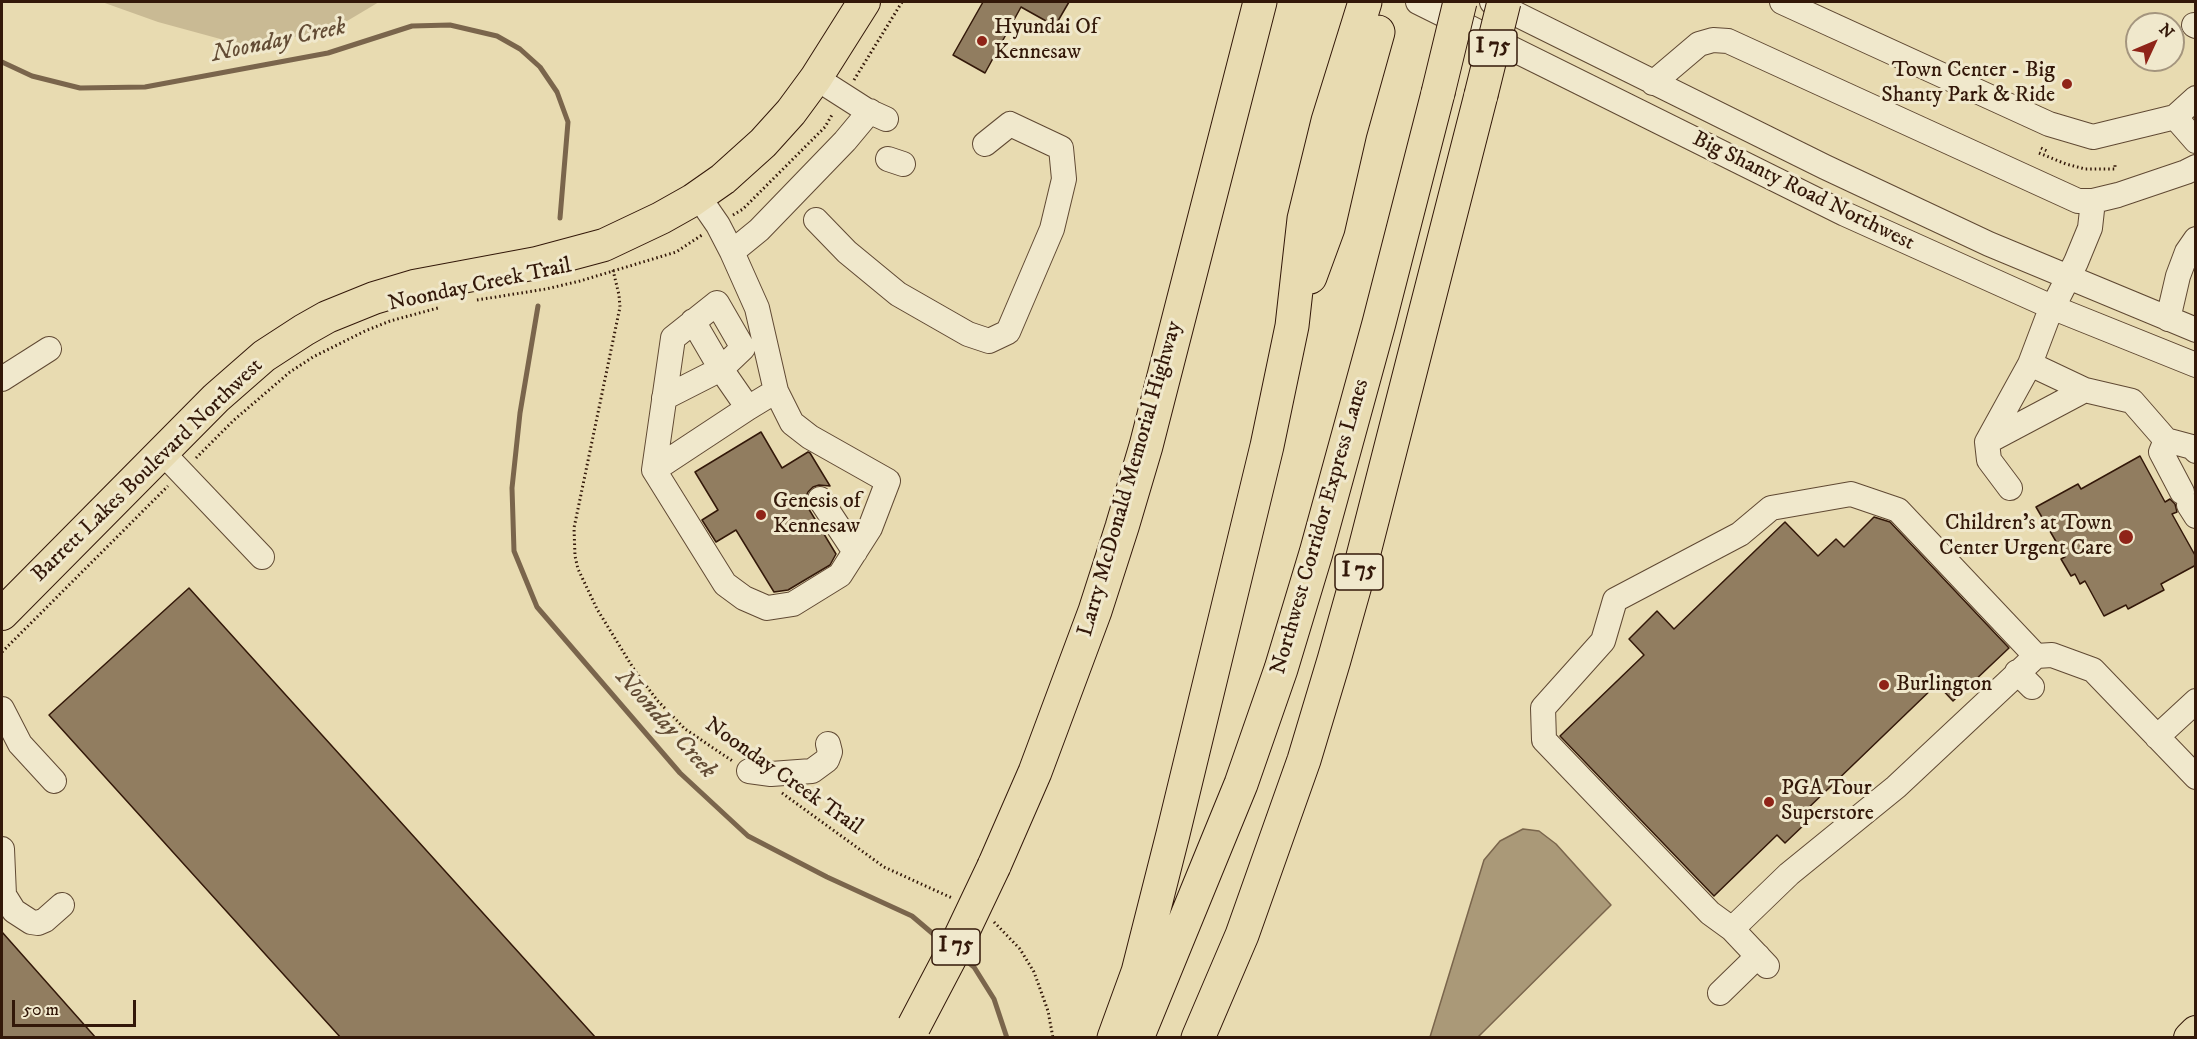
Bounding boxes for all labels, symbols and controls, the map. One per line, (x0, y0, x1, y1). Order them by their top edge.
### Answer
north arrow (2125, 12, 2185, 72)
water label: Noonday Creek (209, 14, 349, 70)
place label: Hyundai Of Kennesaw (994, 15, 1098, 66)
text: N (2155, 19, 2178, 43)
road number: I 75 (1469, 30, 1517, 66)
marker: Hyundai Of Kennesaw (975, 34, 989, 48)
place label: Town Center - Big Shanty Park & Ride (1881, 58, 2055, 110)
marker: Town Center - Big Shanty Park & Ride (2060, 77, 2074, 91)
street label: Big Shanty Road Northwest (1688, 127, 1918, 257)
street label: Noonday Creek Trail (386, 254, 574, 318)
street label: Larry McDonald Memorial Highway (1073, 318, 1189, 640)
street label: Barrett Lakes Boulevard Northwest (27, 354, 269, 588)
street label: Northwest Corridor Express Lanes (1266, 376, 1376, 678)
place label: Genesis of Kennesaw (773, 489, 861, 540)
marker: Genesis of Kennesaw (754, 508, 768, 522)
place label: Children's at Town Center Urgent Care (1939, 511, 2112, 562)
marker: Children's at Town Center Urgent Care (2117, 528, 2135, 546)
road number: I 75 (1335, 554, 1383, 590)
water label: Noonday Creek (609, 665, 721, 785)
place label: Burlington (1896, 672, 1992, 698)
marker: Burlington (1877, 678, 1891, 692)
street label: Noonday Creek Trail (699, 713, 867, 841)
place label: PGA Tour Superstore (1781, 776, 1874, 828)
marker: PGA Tour Superstore (1762, 795, 1776, 809)
road number: I 75 (932, 929, 980, 965)
scale bar (15, 988, 140, 1026)
text: 50 m (23, 999, 59, 1021)

